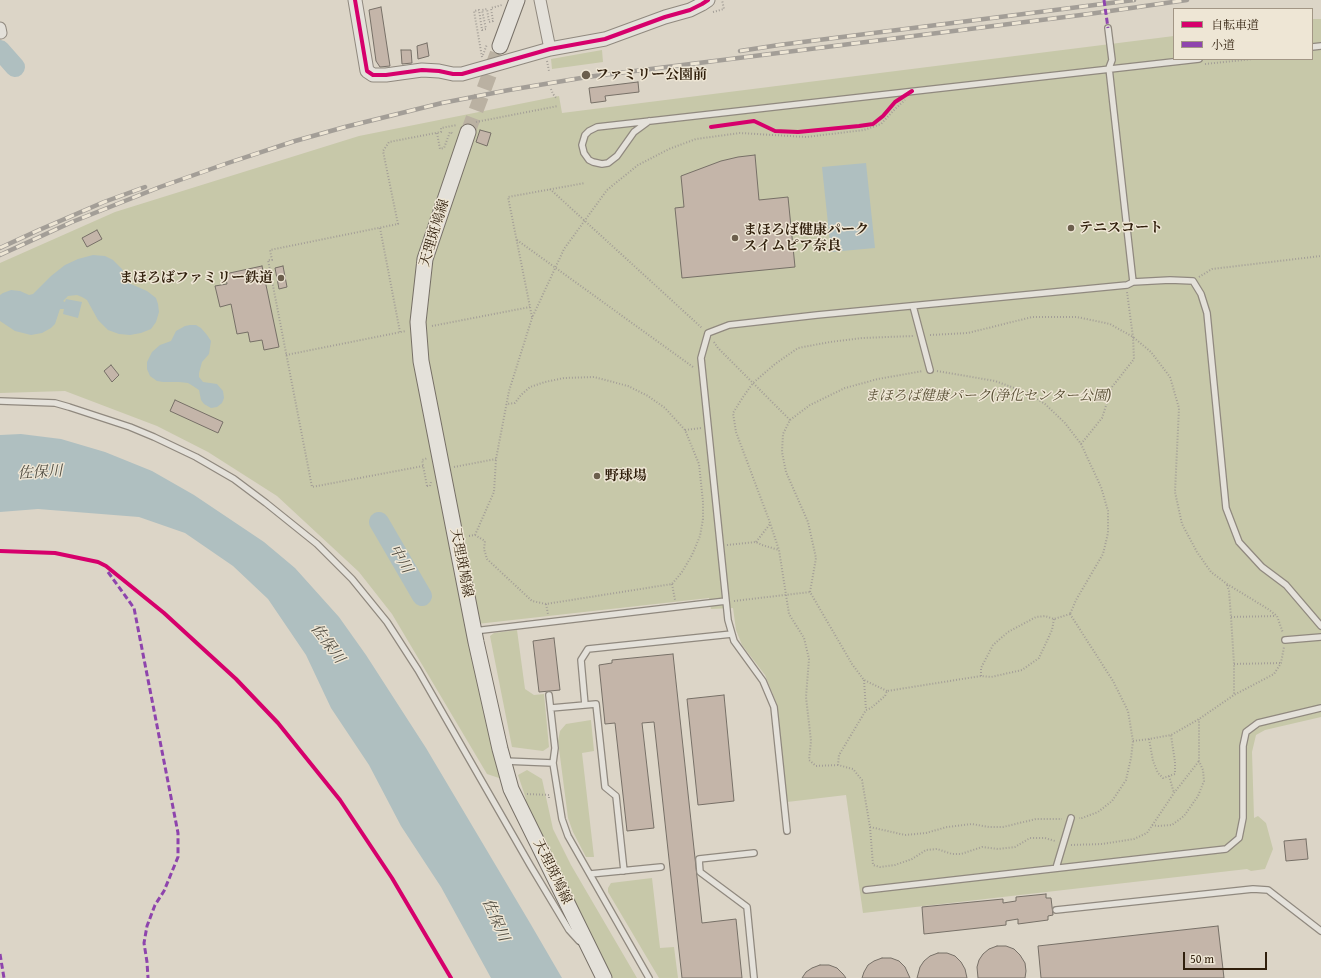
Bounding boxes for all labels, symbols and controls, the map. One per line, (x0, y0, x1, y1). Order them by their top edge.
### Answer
legend (1173, 8, 1313, 60)
text: 自転車道 (1211, 16, 1259, 33)
text: 小道 (1211, 36, 1235, 53)
place label: ファミリー公園前 (595, 67, 707, 83)
marker: ファミリー公園前 (580, 69, 592, 81)
street label: 天理斑鳩線 (417, 197, 453, 269)
place label: テニスコート (1079, 220, 1163, 236)
place label: まほろば健康パーク スイムピア奈良 (743, 222, 869, 254)
marker: テニスコート (1066, 223, 1076, 233)
marker: まほろば健康パーク スイムピア奈良 (730, 233, 740, 243)
place label: まほろばファミリー鉄道 (119, 270, 273, 286)
marker: まほろばファミリー鉄道 (276, 273, 286, 283)
park label: まほろば健康パーク(浄化センター公園) (865, 388, 1111, 404)
water label: 佐保川 (17, 463, 63, 483)
place label: 野球場 (605, 468, 647, 484)
marker: 野球場 (592, 471, 602, 481)
street label: 天理斑鳩線 (446, 527, 476, 599)
water label: 中川 (385, 542, 415, 576)
water label: 佐保川 (306, 621, 348, 667)
street label: 天理斑鳩線 (529, 837, 575, 907)
water label: 佐保川 (478, 896, 512, 944)
scale bar (1185, 944, 1269, 970)
text: 50 m (1190, 950, 1214, 967)

